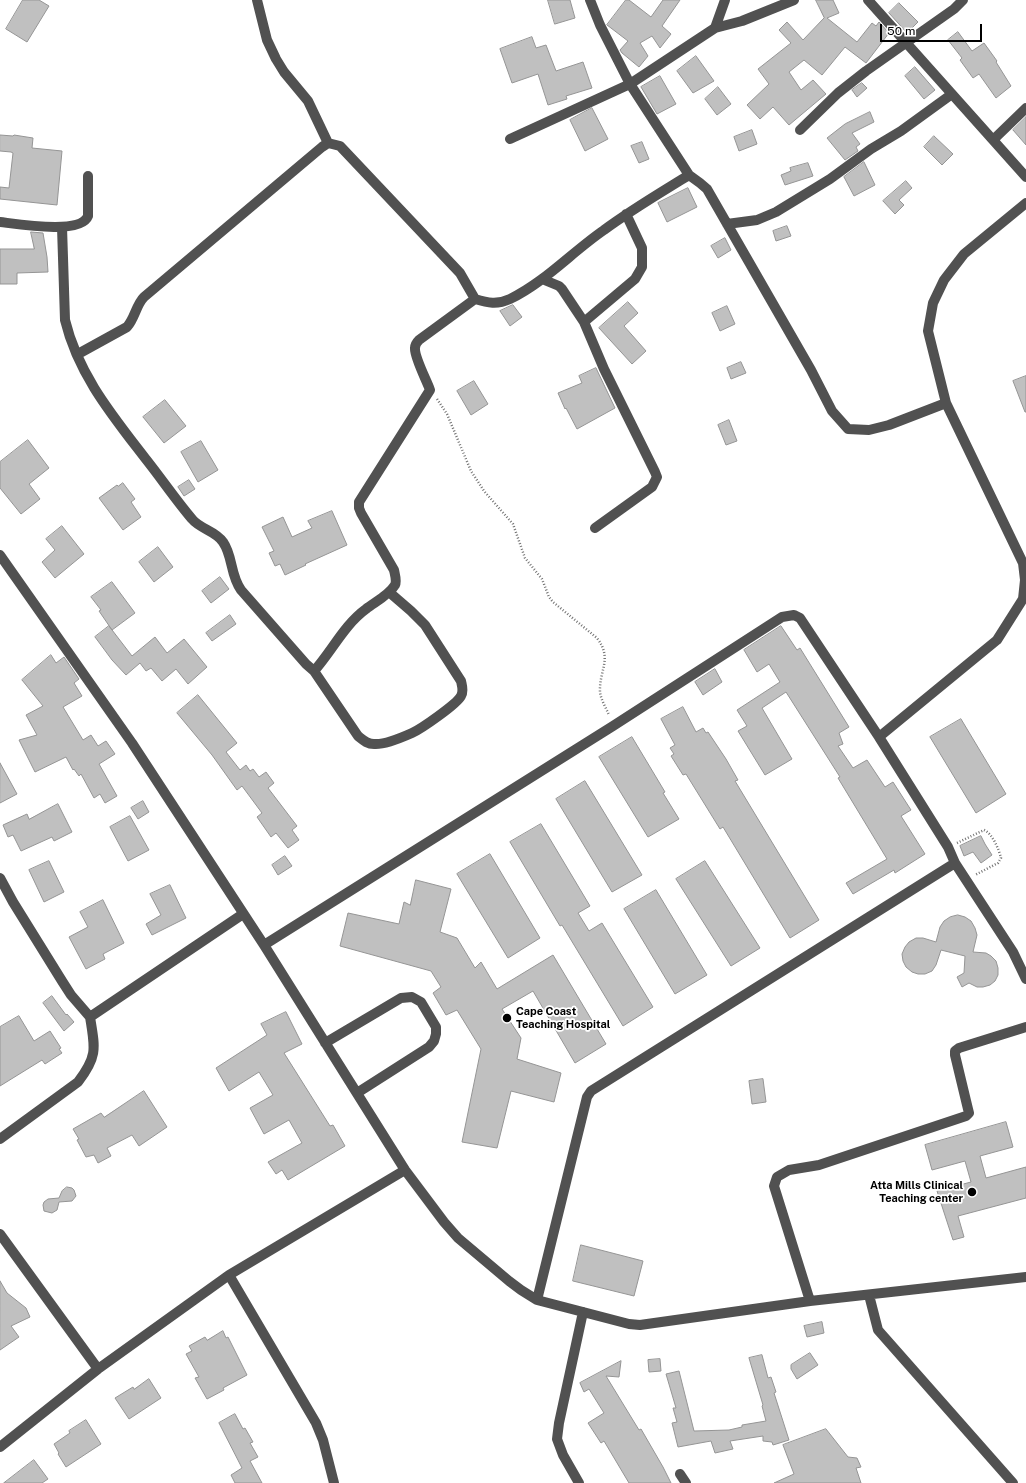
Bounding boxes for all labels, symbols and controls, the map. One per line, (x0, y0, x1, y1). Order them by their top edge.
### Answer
scale bar (882, 16, 984, 42)
text: 50 m (887, 24, 915, 38)
place label: Cape Coast Teaching Hospital (516, 1005, 610, 1031)
marker: Cape Coast Teaching Hospital (501, 1012, 513, 1024)
place label: Atta Mills Clinical Teaching center (870, 1179, 963, 1205)
marker: Atta Mills Clinical Teaching center (966, 1186, 978, 1198)

